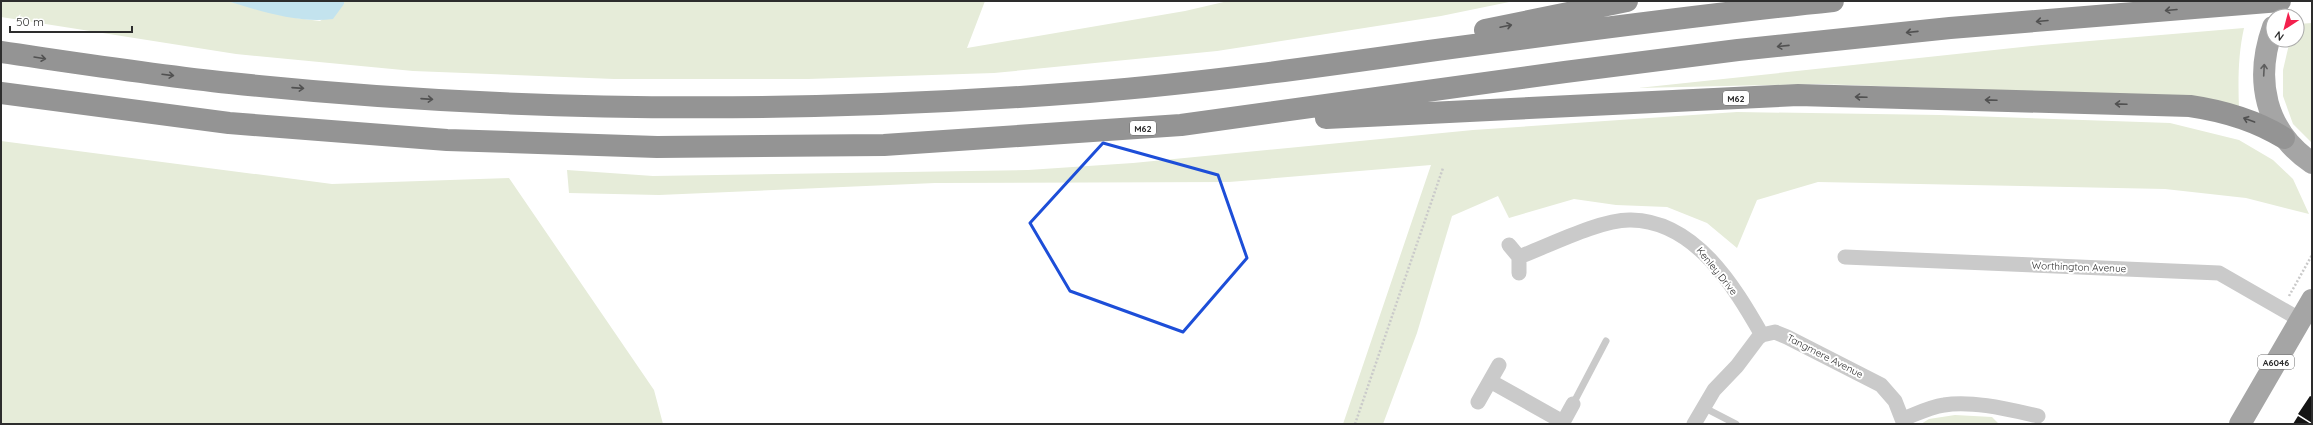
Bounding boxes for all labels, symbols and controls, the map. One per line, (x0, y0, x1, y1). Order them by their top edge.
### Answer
one-way arrow (2165, 6, 2178, 13)
scale bar (10, 8, 132, 34)
north arrow (2265, 8, 2305, 48)
text: 50 m (16, 14, 44, 29)
one-way arrow (2036, 17, 2049, 24)
one-way arrow (1499, 22, 1512, 30)
text: N (2272, 28, 2287, 44)
one-way arrow (1906, 29, 1919, 36)
one-way arrow (1777, 42, 1790, 49)
one-way arrow (33, 54, 46, 62)
one-way arrow (2260, 63, 2267, 76)
one-way arrow (161, 71, 174, 79)
one-way arrow (291, 85, 304, 92)
road number: M62 (1723, 91, 1749, 105)
one-way arrow (1855, 93, 1868, 100)
one-way arrow (420, 95, 433, 102)
one-way arrow (1985, 97, 1998, 104)
one-way arrow (2115, 100, 2128, 108)
one-way arrow (2244, 116, 2256, 124)
road number: M62 (1130, 121, 1156, 135)
street label: Kenley Drive (1694, 244, 1741, 298)
street label: Worthington Avenue (2031, 259, 2127, 275)
street label: Tangmere Avenue (1785, 331, 1866, 381)
road number: A6046 (2258, 355, 2294, 369)

